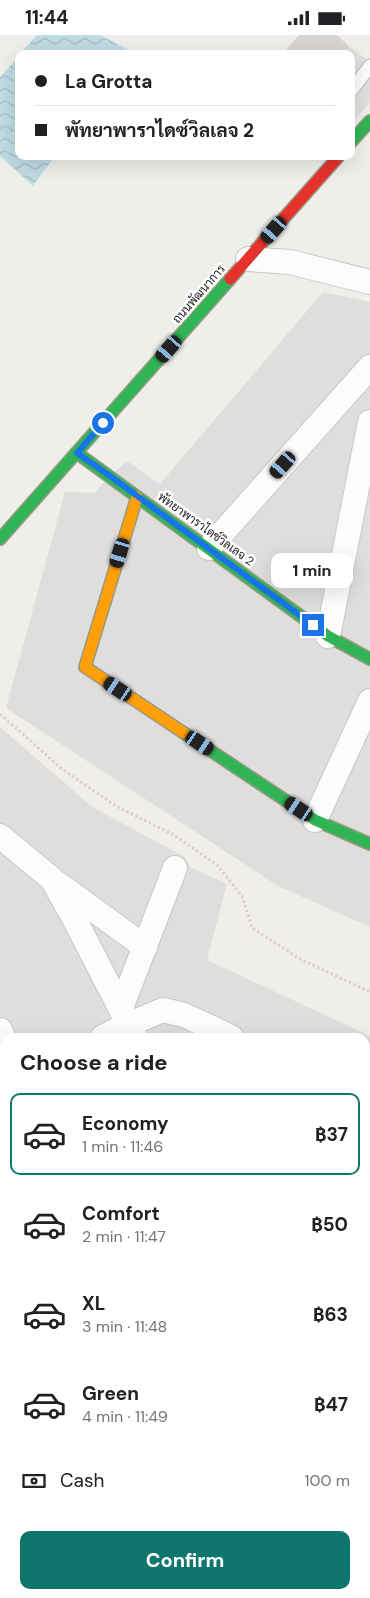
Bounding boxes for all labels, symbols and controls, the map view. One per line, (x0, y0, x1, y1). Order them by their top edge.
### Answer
text: 11:44 (25, 5, 68, 30)
text: La Grotta (65, 69, 152, 94)
text: พัทยาพาราไดซ์วิลเลจ 2 (65, 118, 254, 143)
car (258, 214, 289, 246)
street label: ถนนพัฒนาการ (169, 261, 229, 327)
car (153, 333, 184, 365)
route start (92, 412, 114, 434)
car (267, 449, 298, 481)
street label: พัทยาพาราไดซ์วิลเลจ 2 (155, 489, 257, 569)
car (108, 536, 131, 570)
callout: 1 min (272, 553, 354, 587)
text: 1 min (293, 560, 331, 581)
route end (302, 614, 324, 636)
car (101, 674, 134, 704)
car (183, 728, 216, 758)
car (282, 794, 315, 824)
text: Choose a ride (20, 1048, 168, 1077)
text: Economy (82, 1111, 169, 1136)
icon: car (22, 1112, 67, 1157)
text: ฿37 (315, 1122, 348, 1147)
text: 1 min · 11:46 (82, 1136, 163, 1157)
text: Comfort (82, 1201, 160, 1226)
icon: car (22, 1202, 67, 1247)
text: ฿50 (311, 1212, 348, 1237)
text: 2 min · 11:47 (82, 1226, 166, 1247)
text: XL (82, 1291, 105, 1316)
icon: car (22, 1292, 67, 1337)
text: ฿63 (313, 1302, 348, 1327)
text: 3 min · 11:48 (82, 1316, 167, 1337)
text: Green (82, 1381, 139, 1406)
icon: car (22, 1382, 67, 1427)
text: ฿47 (314, 1392, 348, 1417)
text: 4 min · 11:49 (82, 1406, 168, 1427)
icon: cash (20, 1467, 48, 1495)
text: Cash (60, 1468, 104, 1493)
text: 100 m (305, 1470, 350, 1491)
button: Confirm (20, 1531, 350, 1589)

